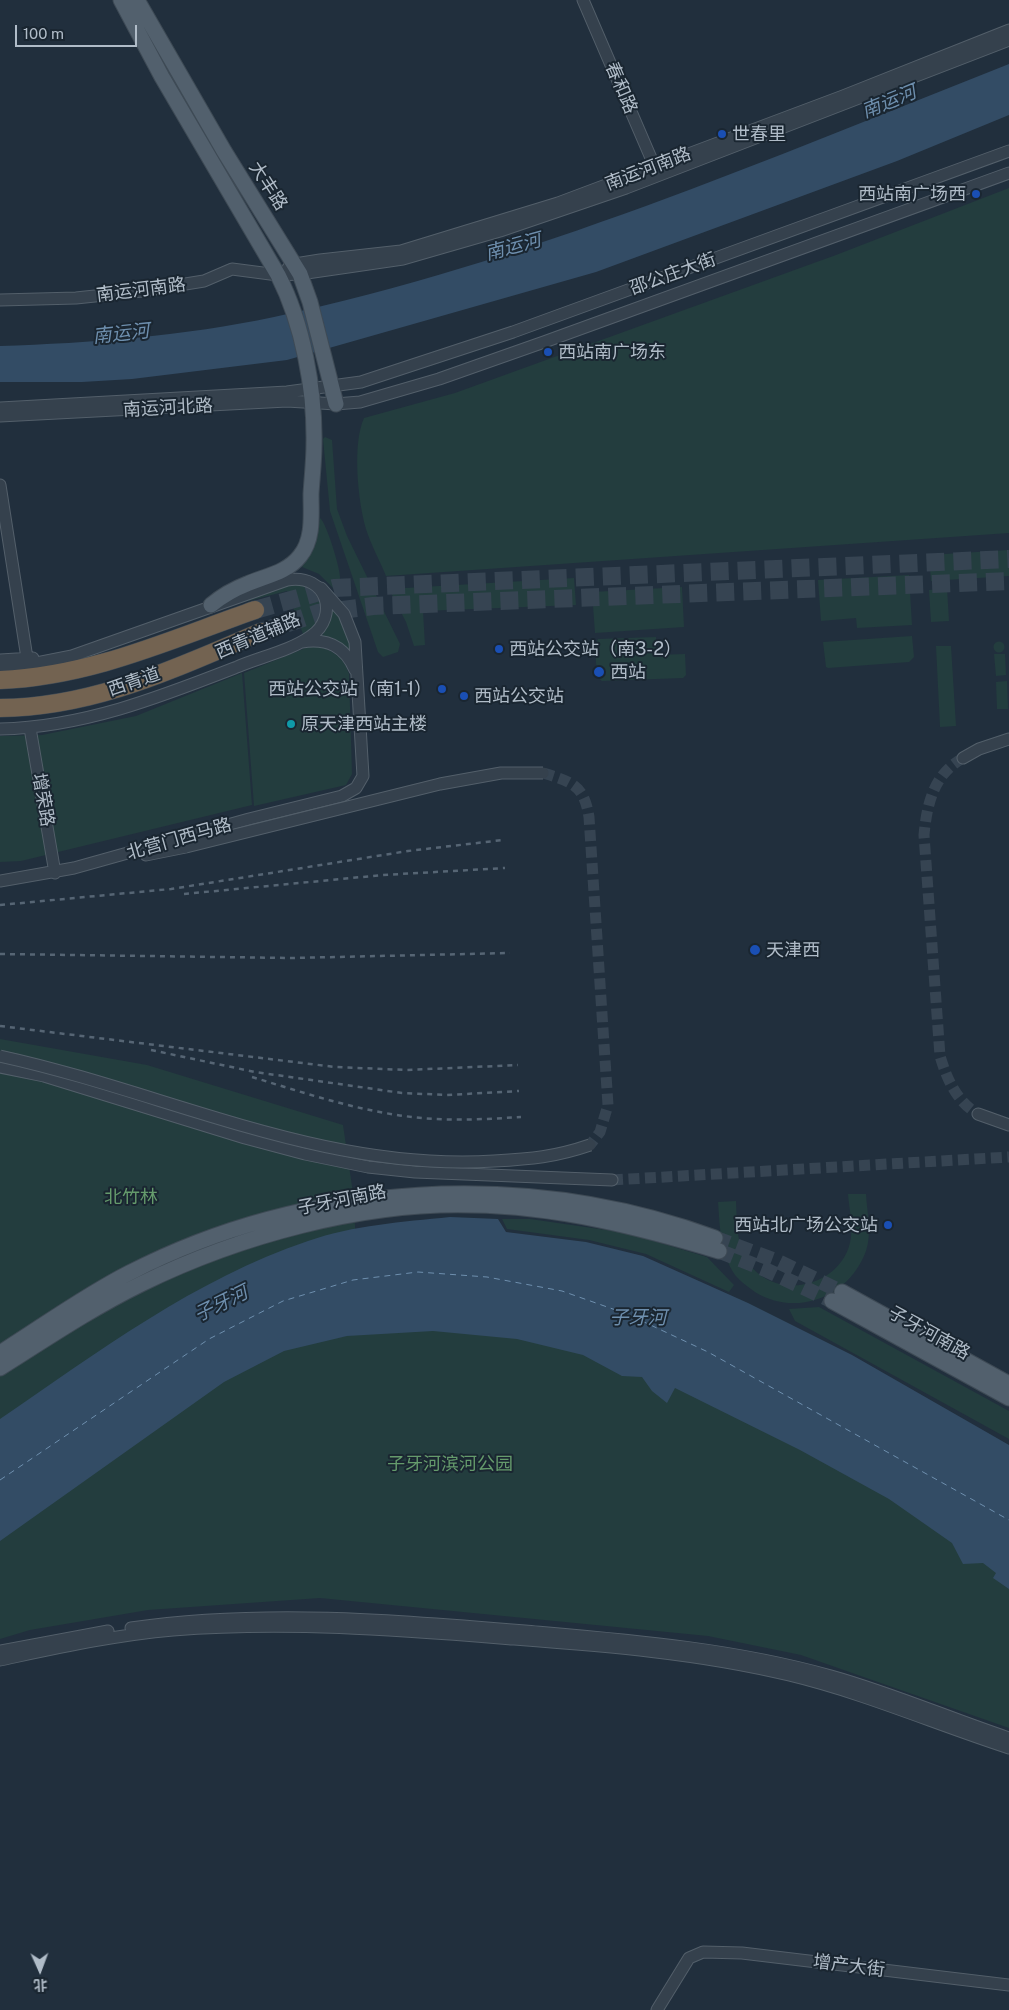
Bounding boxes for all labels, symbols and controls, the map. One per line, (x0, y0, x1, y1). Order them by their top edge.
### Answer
scale bar (18, 15, 140, 47)
text: 100 m (23, 25, 64, 42)
street label: 春和路 (601, 59, 641, 117)
water label: 南运河 (858, 81, 920, 123)
place label: 世春里 (732, 123, 786, 145)
marker: 世春里 (716, 128, 728, 140)
street label: 南运河南路 (602, 143, 694, 195)
street label: 大丰路 (244, 157, 292, 215)
place label: 西站南广场西 (858, 183, 966, 205)
marker: 西站南广场西 (970, 188, 982, 200)
water label: 南运河 (483, 229, 543, 265)
street label: 邵公庄大街 (627, 248, 719, 300)
street label: 南运河南路 (95, 274, 187, 306)
water label: 南运河 (91, 320, 151, 348)
place label: 西站南广场东 (558, 341, 666, 363)
marker: 西站南广场东 (542, 346, 554, 358)
street label: 南运河北路 (122, 395, 214, 421)
street label: 西青道辅路 (212, 608, 304, 664)
place label: 西站公交站（南3-2） (509, 638, 682, 660)
marker: 西站公交站（南3-2） (493, 643, 505, 655)
place label: 西站 (610, 661, 646, 683)
street label: 西青道 (105, 663, 163, 701)
marker: 西站 (592, 665, 606, 679)
place label: 西站公交站（南1-1） (268, 678, 432, 700)
marker: 西站公交站（南1-1） (436, 683, 448, 695)
place label: 西站公交站 (474, 685, 564, 707)
marker: 西站公交站 (458, 690, 470, 702)
place label: 原天津西站主楼 (301, 713, 427, 735)
marker: 原天津西站主楼 (285, 718, 297, 730)
street label: 增荣路 (28, 772, 58, 828)
street label: 北营门西马路 (124, 814, 234, 864)
place label: 天津西 (766, 939, 820, 961)
marker: 天津西 (748, 943, 762, 957)
street label: 子牙河南路 (296, 1181, 388, 1219)
park label: 北竹林 (104, 1186, 158, 1208)
place label: 西站北广场公交站 (734, 1214, 878, 1236)
marker: 西站北广场公交站 (882, 1219, 894, 1231)
water label: 子牙河 (190, 1281, 252, 1327)
street label: 子牙河南路 (884, 1302, 974, 1364)
water label: 子牙河 (610, 1307, 666, 1329)
park label: 子牙河滨河公园 (387, 1453, 513, 1475)
north arrow (15, 1945, 65, 1995)
street label: 增产大街 (812, 1951, 886, 1981)
text: 北 (33, 1977, 48, 1993)

